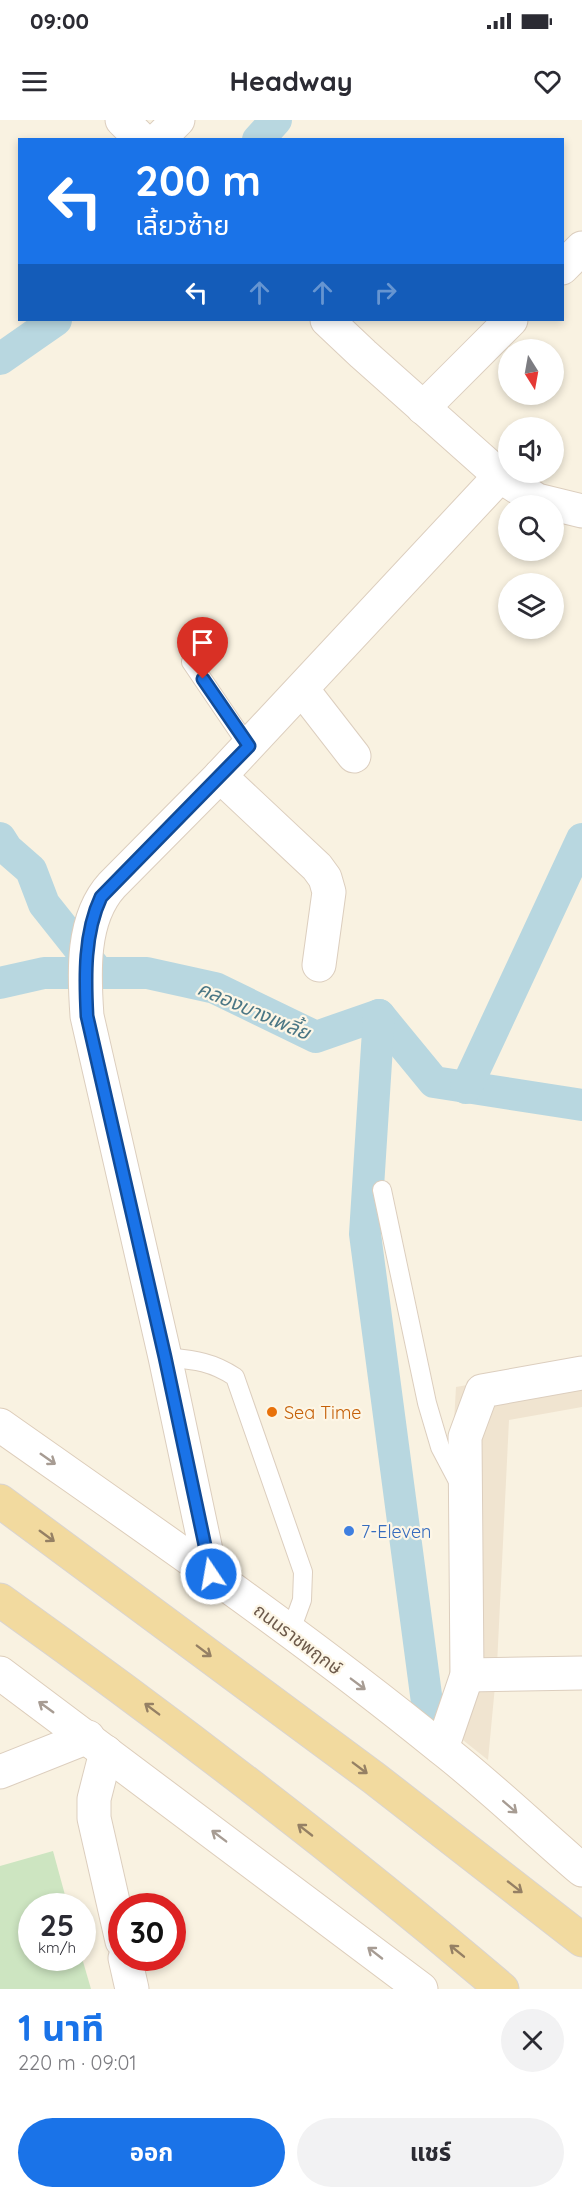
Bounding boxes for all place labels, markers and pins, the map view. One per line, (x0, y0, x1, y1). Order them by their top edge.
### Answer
pin (177, 617, 228, 679)
place label: Sea Time (284, 1401, 362, 1424)
marker: Sea Time (265, 1405, 279, 1419)
place label: 7-Eleven (361, 1520, 432, 1543)
marker: 7-Eleven (342, 1524, 356, 1538)

